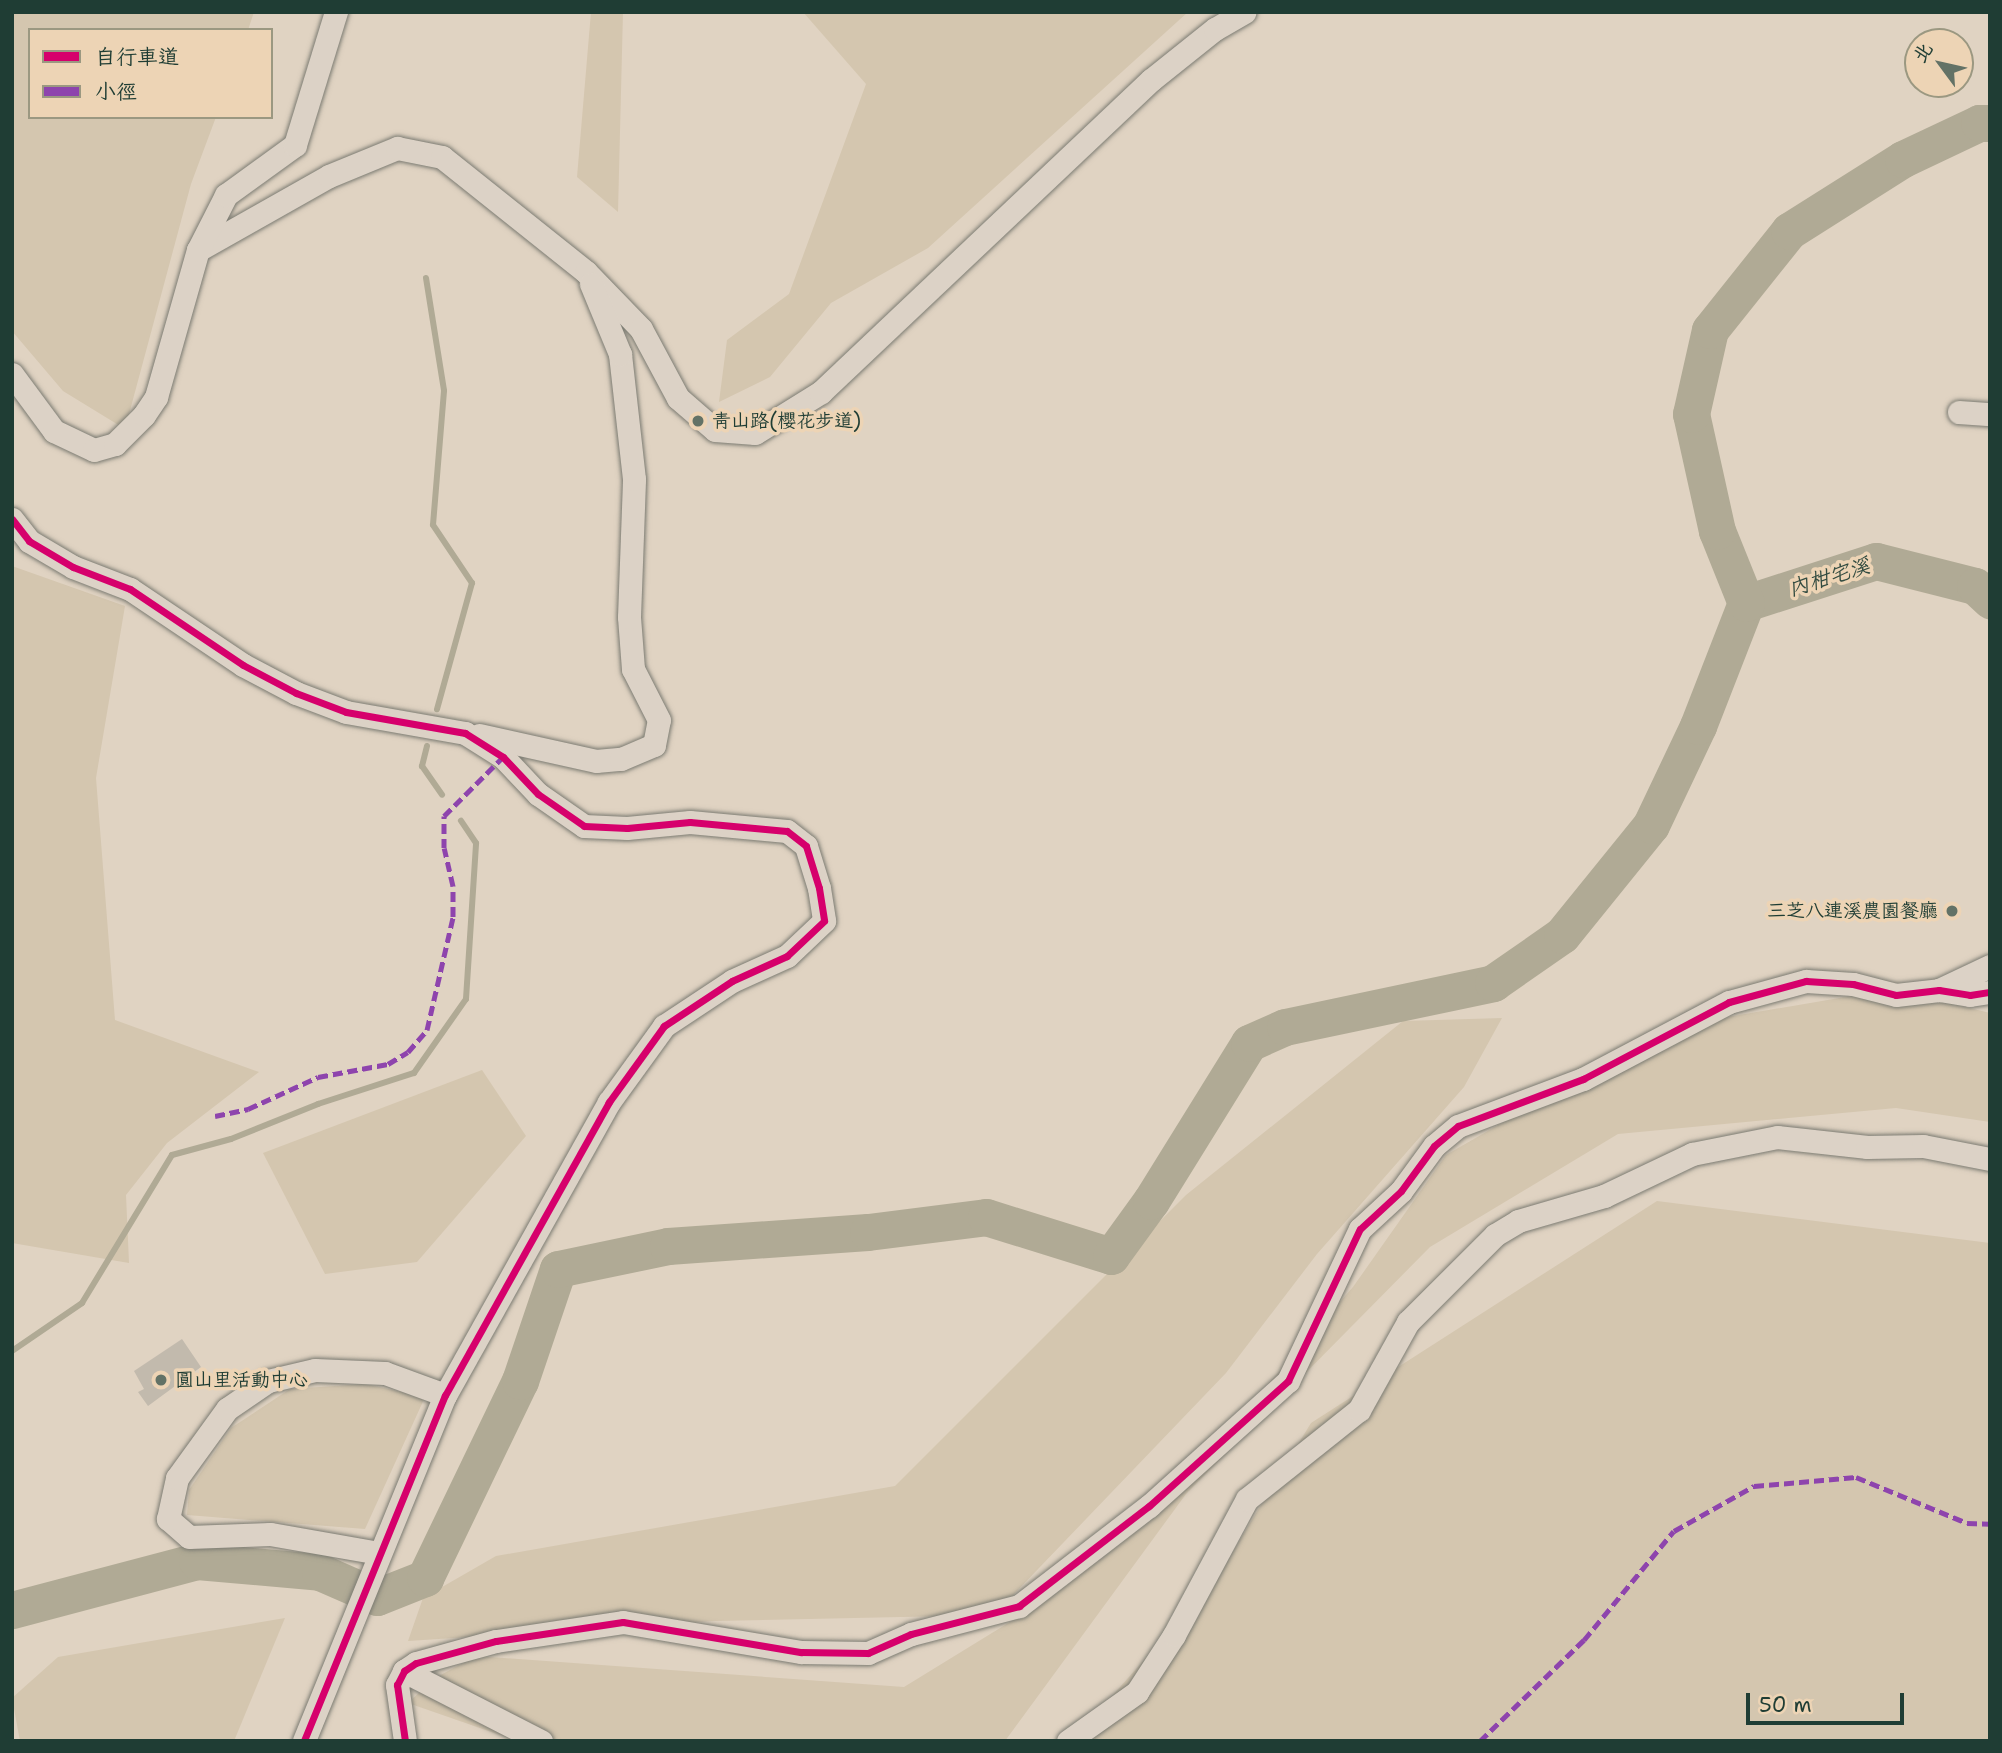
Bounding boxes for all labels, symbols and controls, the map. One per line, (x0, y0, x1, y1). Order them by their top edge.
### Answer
legend (28, 28, 273, 119)
north arrow (1904, 28, 1974, 98)
text: 北 (1907, 38, 1938, 67)
text: 自行車道 (95, 43, 179, 71)
text: 小徑 (95, 78, 137, 106)
place label: 青山路(櫻花步道) (712, 410, 861, 432)
marker: 青山路(櫻花步道) (690, 413, 706, 429)
water label: 內柑宅溪 (1785, 553, 1873, 601)
place label: 三芝八連溪農園餐廳 (1767, 900, 1938, 922)
marker: 三芝八連溪農園餐廳 (1944, 903, 1960, 919)
place label: 圓山里活動中心 (175, 1369, 308, 1391)
marker: 圓山里活動中心 (153, 1372, 169, 1388)
scale bar (1750, 1680, 1908, 1724)
text: 50 m (1759, 1691, 1812, 1719)

